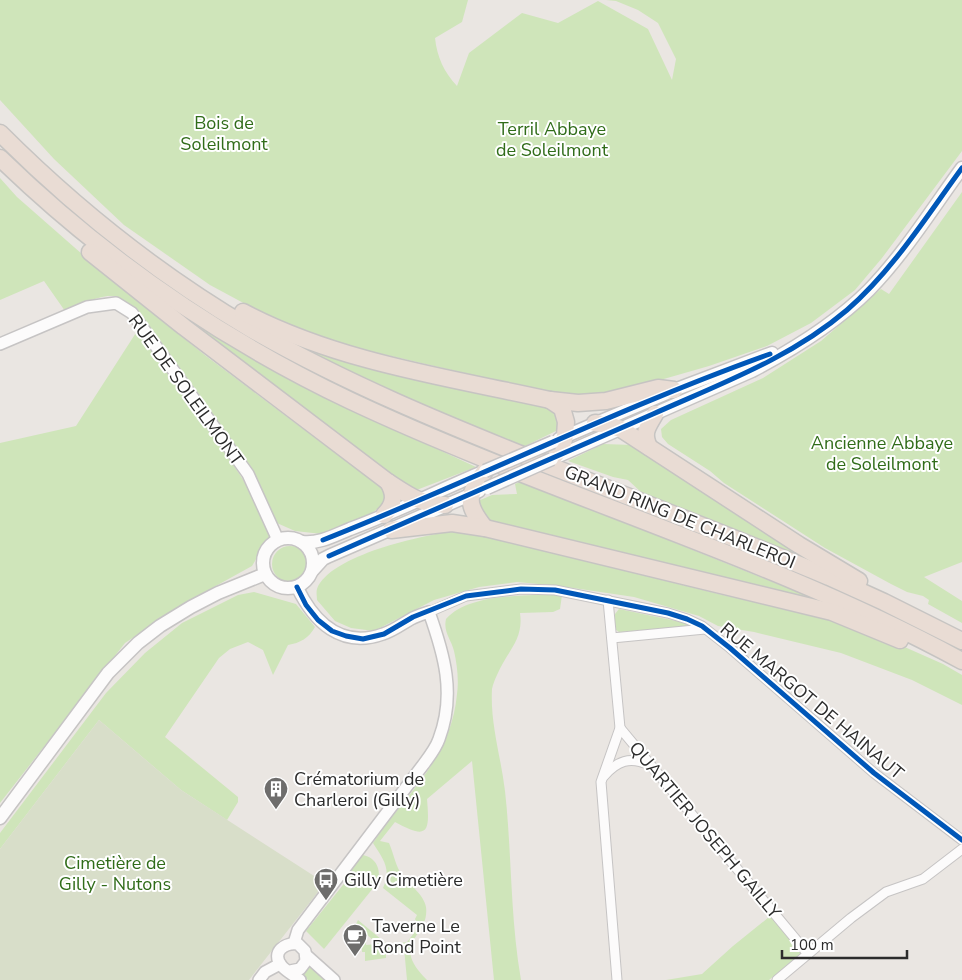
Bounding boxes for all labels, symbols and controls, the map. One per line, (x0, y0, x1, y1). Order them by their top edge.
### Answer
park label: Bois de Soleilmont (180, 111, 268, 156)
park label: Terril Abbaye de Soleilmont (496, 117, 609, 162)
street label: RUE DE SOLEILMONT (123, 309, 249, 471)
park label: Ancienne Abbaye de Soleilmont (811, 431, 953, 476)
street label: GRAND RING DE CHARLEROI (561, 460, 799, 574)
street label: RUE MARGOT DE HAINAUT (715, 617, 909, 785)
street label: QUARTIER JOSEPH GAILLY (624, 736, 786, 924)
place label: Crématorium de Charleroi (Gilly) (294, 767, 424, 812)
building icon: Crématorium de Charleroi (Gilly) (263, 776, 289, 810)
park label: Cimetière de Gilly - Nutons (59, 851, 171, 896)
bus stop icon: Gilly Cimetière (313, 867, 339, 901)
place label: Gilly Cimetière (344, 868, 463, 892)
place label: Taverne Le Rond Point (372, 914, 462, 959)
cafe icon: Taverne Le Rond Point (342, 923, 368, 957)
scale bar (782, 928, 907, 960)
text: 100 m (790, 935, 834, 955)

